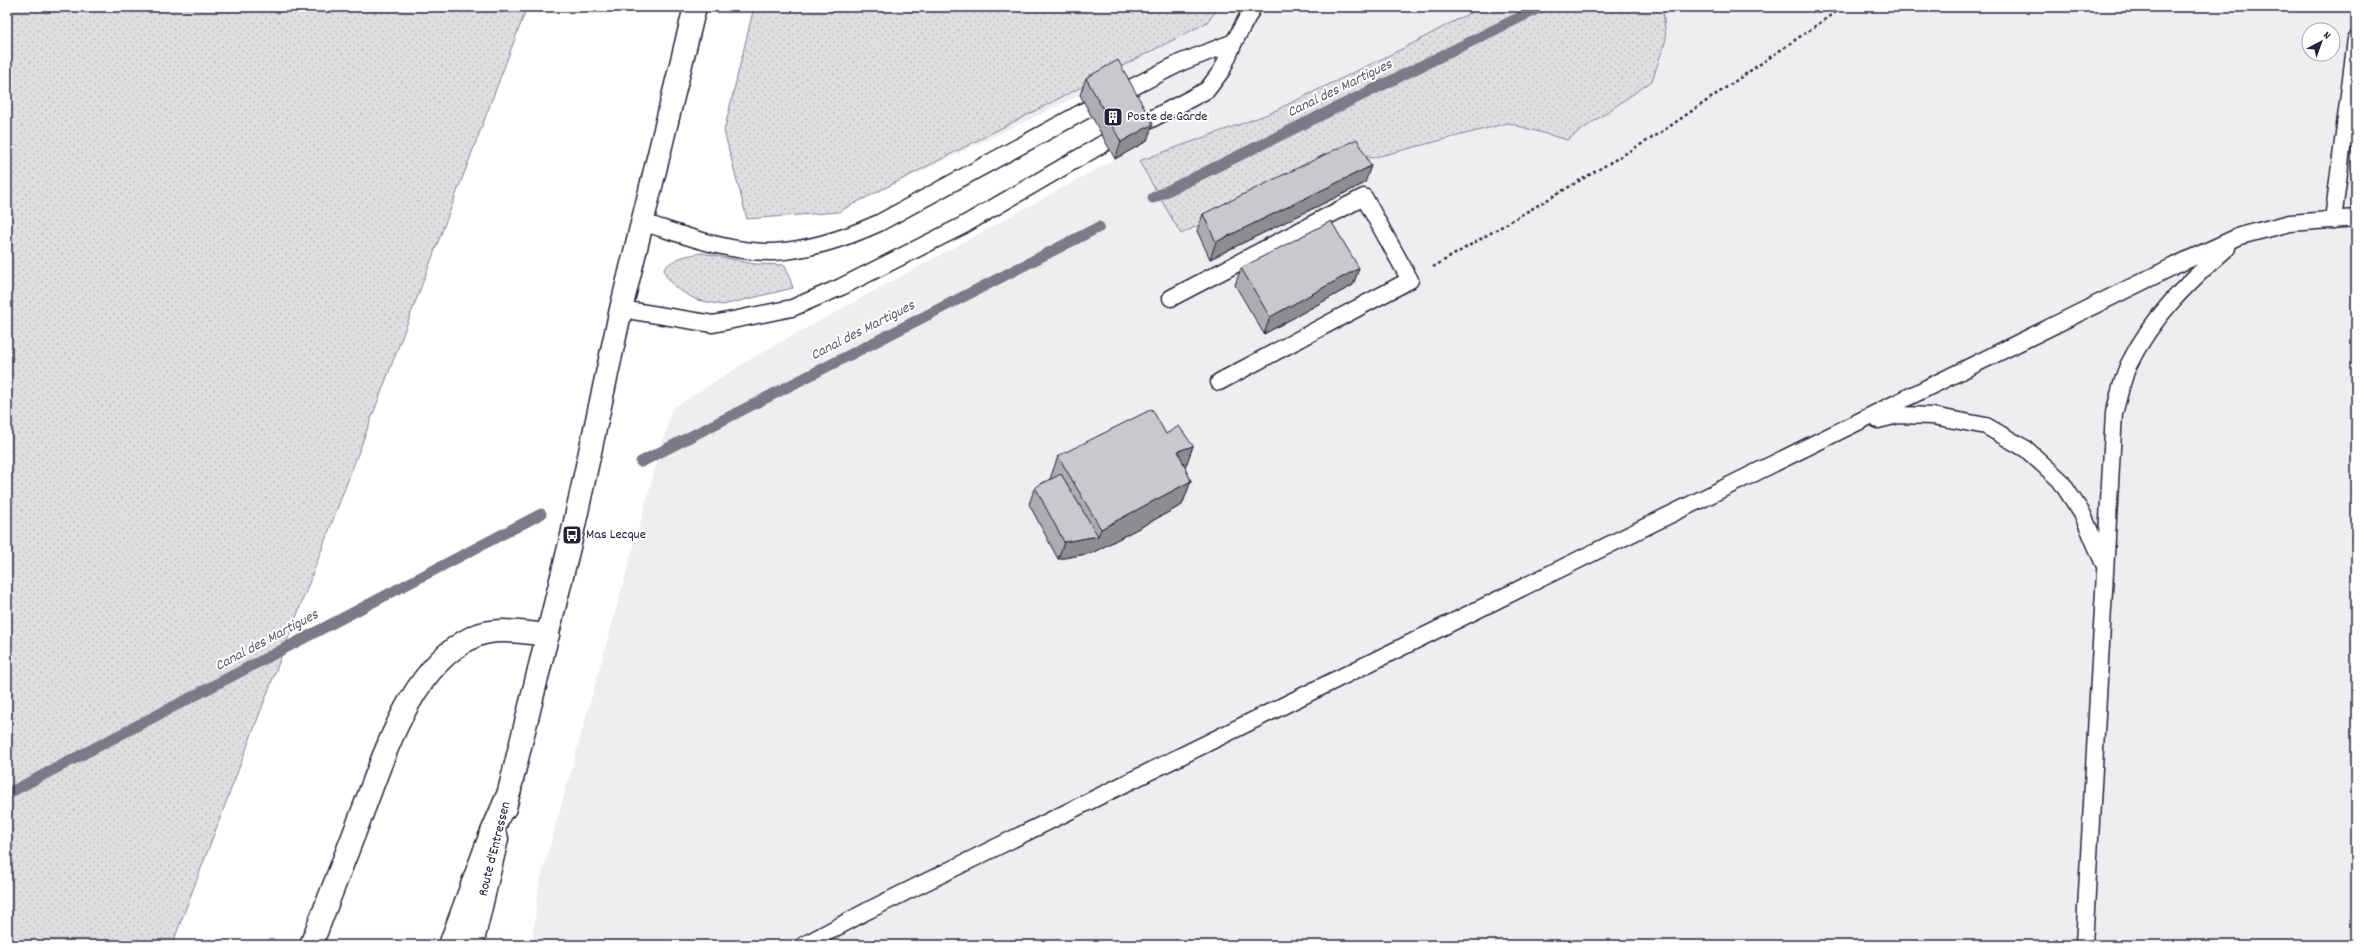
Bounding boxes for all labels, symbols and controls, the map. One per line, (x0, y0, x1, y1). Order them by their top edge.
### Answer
north arrow (2301, 22, 2341, 62)
text: N (2319, 28, 2334, 44)
water label: Canal des Martigues (1284, 54, 1397, 124)
building icon: Poste de Garde (1102, 106, 1124, 128)
place label: Poste de Garde (1127, 107, 1208, 127)
water label: Canal des Martigues (807, 295, 920, 367)
bus stop icon: Mas Lecque (561, 524, 583, 546)
place label: Mas Lecque (586, 525, 646, 545)
water label: Canal des Martigues (211, 604, 323, 678)
street label: Route d'Entressen (474, 800, 516, 898)

